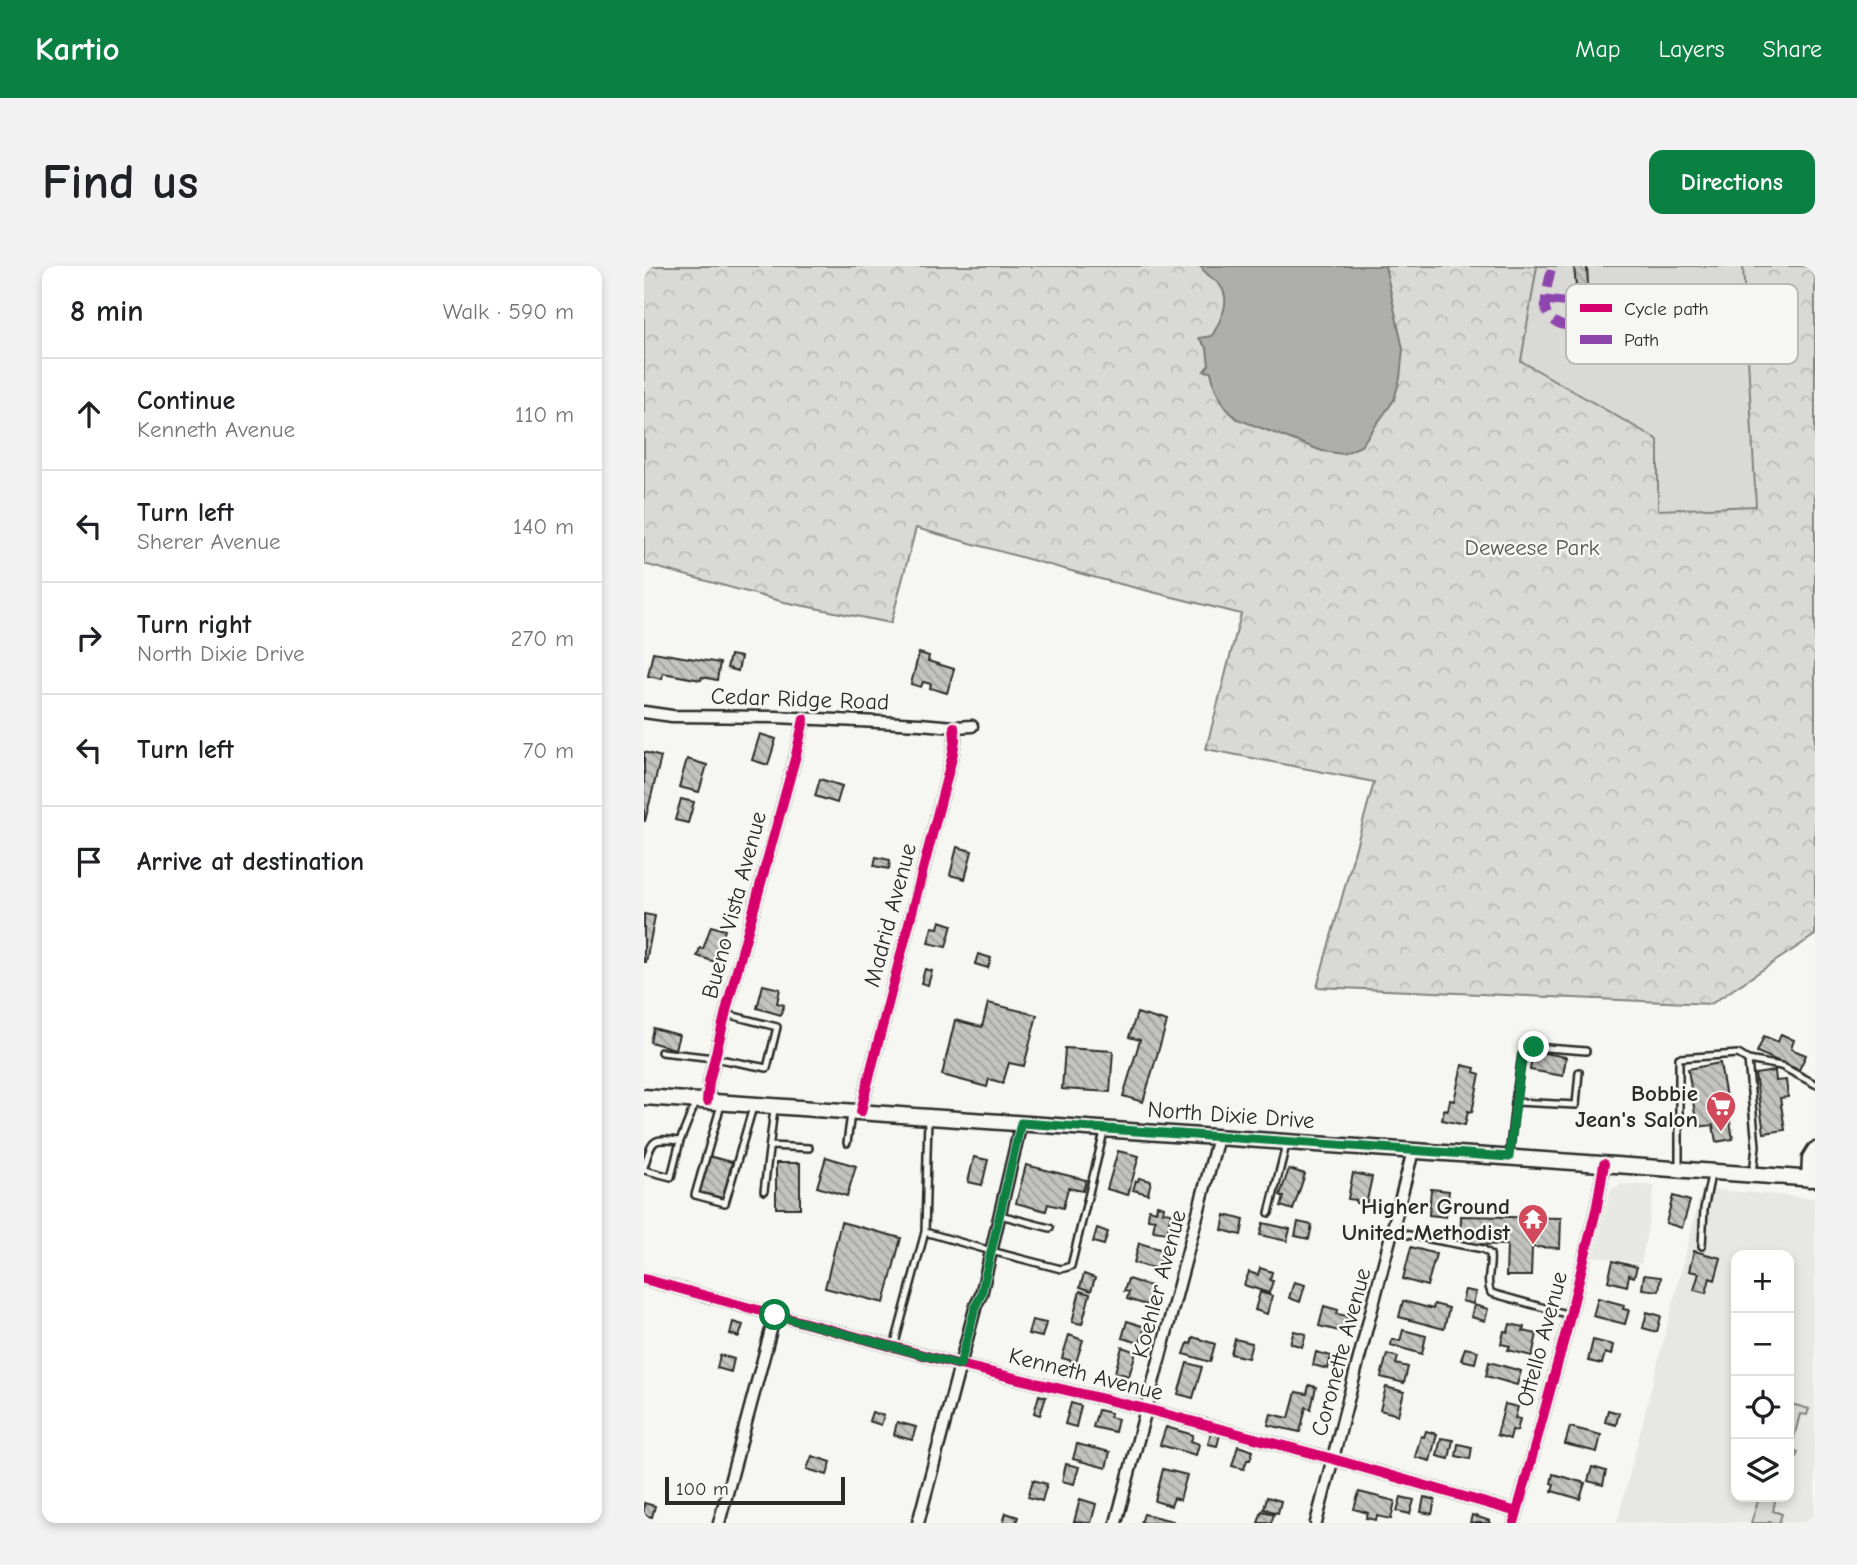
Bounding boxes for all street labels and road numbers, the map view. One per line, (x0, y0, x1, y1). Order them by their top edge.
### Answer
street label: Cedar Ridge Road (710, 682, 890, 716)
street label: Bueno Vista Avenue (696, 808, 772, 1002)
street label: Madrid Avenue (858, 840, 922, 990)
street label: North Dixie Drive (1147, 1096, 1315, 1134)
street label: Koehler Avenue (1126, 1207, 1192, 1361)
street label: Coronette Avenue (1306, 1265, 1376, 1439)
street label: Ottello Avenue (1511, 1268, 1573, 1410)
street label: Kenneth Avenue (1006, 1342, 1166, 1406)

